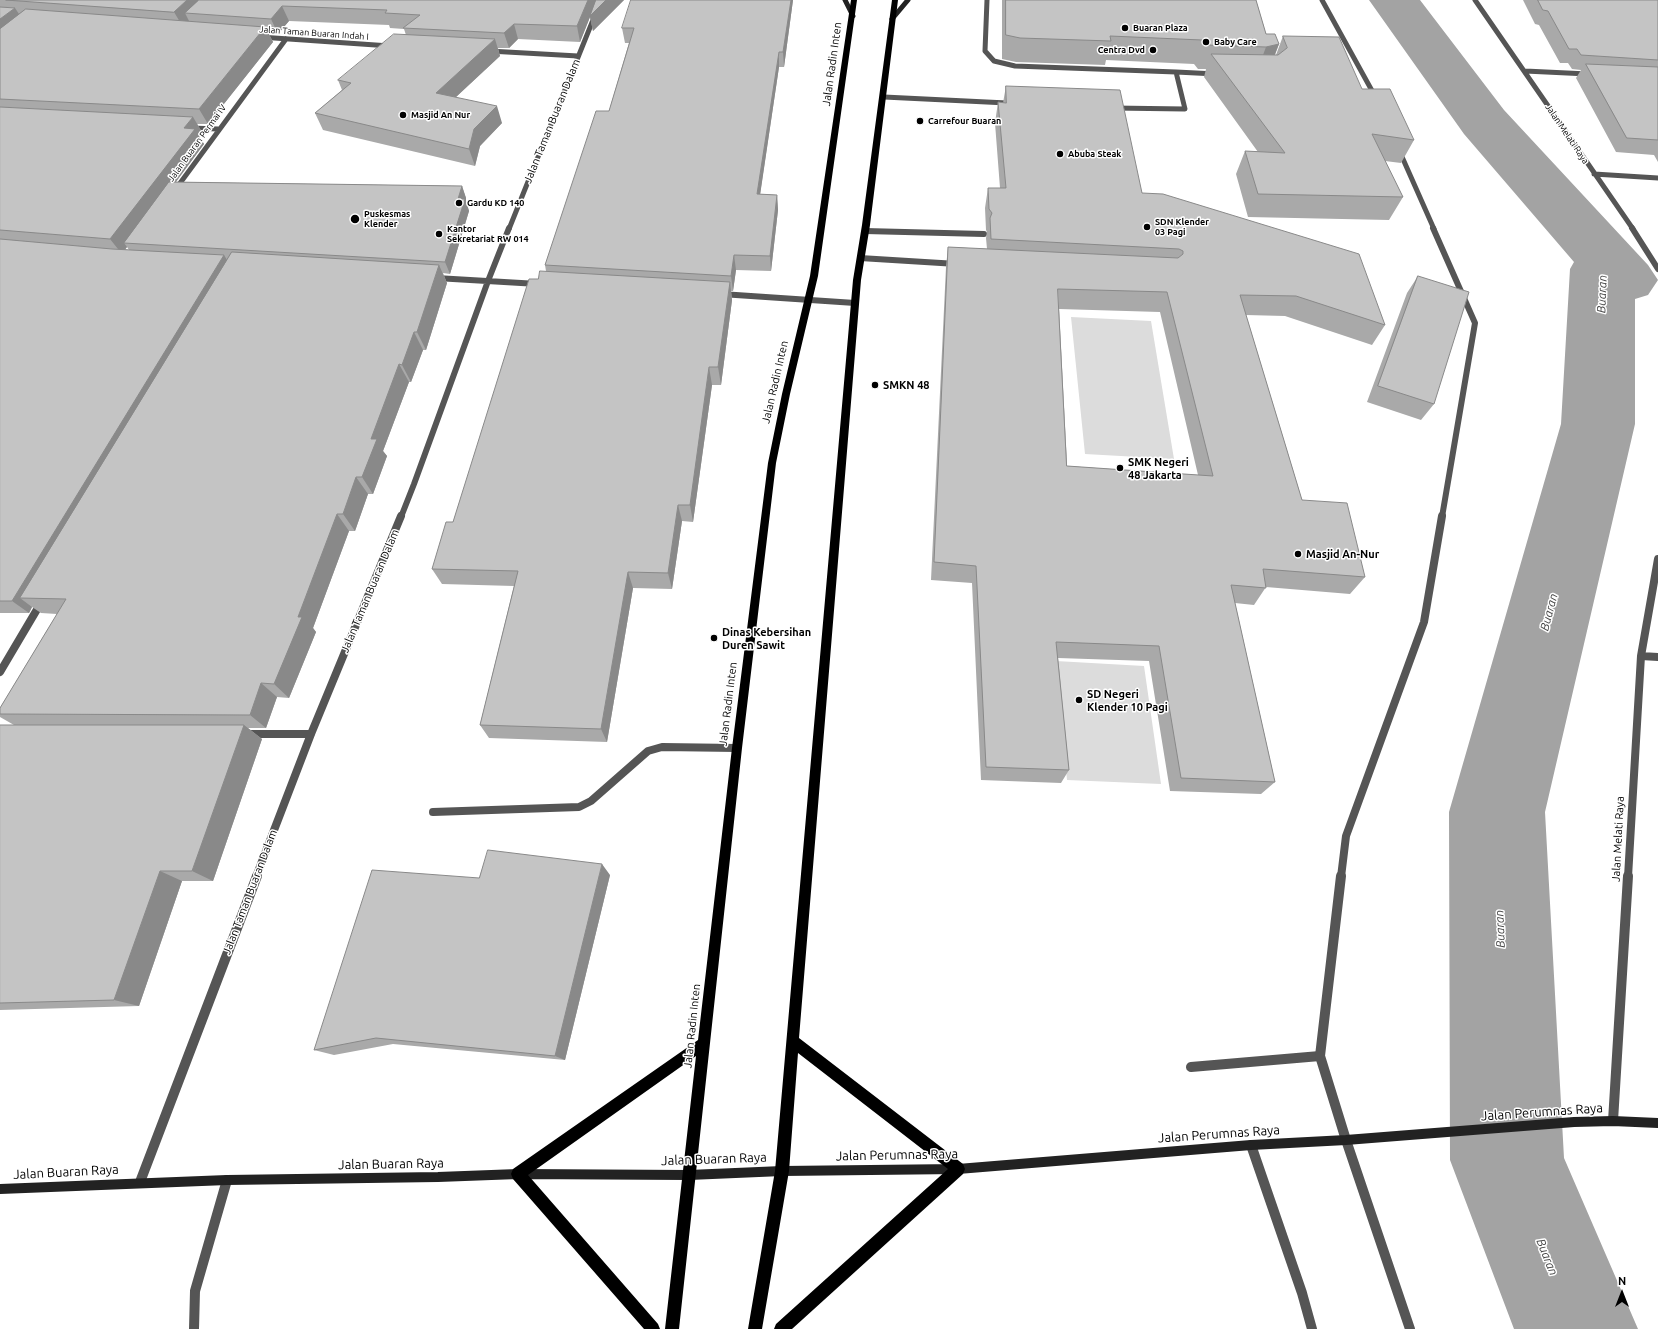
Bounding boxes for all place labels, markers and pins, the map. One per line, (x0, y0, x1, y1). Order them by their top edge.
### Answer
marker: Buaran Plaza (1120, 23, 1130, 33)
place label: Buaran Plaza (1133, 23, 1188, 33)
marker: Baby Care (1201, 37, 1211, 47)
place label: Baby Care (1214, 37, 1257, 47)
place label: Centra Dvd (1098, 45, 1145, 55)
marker: Centra Dvd (1148, 45, 1158, 55)
marker: Masjid An Nur (398, 110, 408, 120)
place label: Masjid An Nur (411, 110, 470, 120)
marker: Carrefour Buaran (915, 116, 925, 126)
place label: Carrefour Buaran (928, 116, 1001, 126)
marker: Abuba Steak (1055, 149, 1065, 159)
place label: Abuba Steak (1068, 149, 1121, 159)
marker: Gardu KD 140 (454, 198, 464, 208)
place label: Gardu KD 140 (467, 198, 524, 208)
place label: Puskesmas Klender (364, 209, 410, 230)
marker: Puskesmas Klender (349, 213, 361, 225)
place label: SDN Klender 03 Pagi (1155, 217, 1209, 238)
marker: SDN Klender 03 Pagi (1142, 222, 1152, 232)
place label: Kantor Sekretariat RW 014 (447, 224, 529, 245)
marker: Kantor Sekretariat RW 014 (434, 229, 444, 239)
place label: SMKN 48 (883, 378, 930, 392)
marker: SMKN 48 (870, 380, 880, 390)
place label: SMK Negeri 48 Jakarta (1128, 455, 1189, 481)
marker: SMK Negeri 48 Jakarta (1115, 463, 1125, 473)
place label: Masjid An-Nur (1306, 547, 1379, 561)
marker: Masjid An-Nur (1293, 549, 1303, 559)
place label: Dinas Kebersihan Duren Sawit (722, 625, 811, 651)
marker: Dinas Kebersihan Duren Sawit (709, 633, 719, 643)
place label: SD Negeri Klender 10 Pagi (1087, 687, 1168, 713)
marker: SD Negeri Klender 10 Pagi (1074, 695, 1084, 705)

